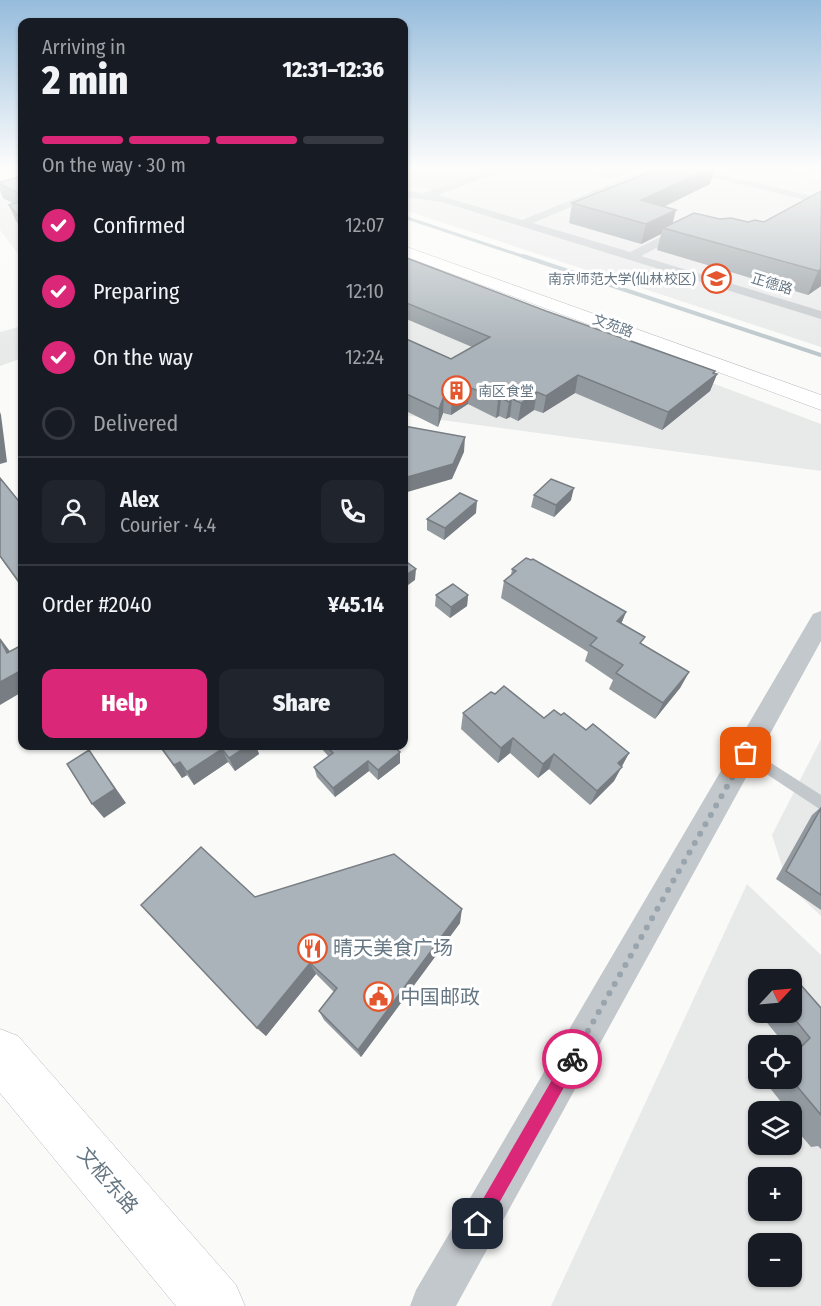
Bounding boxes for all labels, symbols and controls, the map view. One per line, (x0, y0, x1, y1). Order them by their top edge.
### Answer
text: Arriving in (42, 35, 126, 59)
text: 12:31–12:36 (282, 56, 384, 83)
text: 2 min (42, 58, 128, 104)
text: On the way · 30 m (42, 153, 186, 177)
icon: check (42, 209, 75, 242)
text: Confirmed (93, 212, 186, 239)
text: 12:07 (345, 213, 384, 237)
school or university icon: 南京师范大学(仙林校区) (701, 263, 733, 295)
street label: 正德路 (749, 270, 795, 298)
place label: 南京师范大学(仙林校区) (548, 271, 696, 288)
icon: check (42, 275, 75, 308)
text: Preparing (93, 278, 179, 305)
text: 12:10 (346, 279, 384, 303)
street label: 文苑路 (590, 311, 636, 341)
icon: check (42, 341, 75, 374)
text: On the way (93, 344, 193, 371)
text: 12:24 (345, 345, 384, 369)
building icon: 南区食堂 (441, 375, 473, 407)
place label: 南区食堂 (478, 383, 534, 400)
text: Delivered (93, 410, 178, 437)
button: person (42, 480, 105, 543)
button: phone (321, 480, 384, 543)
text: Alex (120, 486, 159, 513)
text: Courier · 4.4 (120, 513, 216, 537)
text: Order #2040 (42, 591, 152, 618)
text: ¥45.14 (328, 591, 384, 618)
button: Help (42, 669, 207, 738)
button: Share (219, 669, 384, 738)
pin (720, 727, 771, 778)
icon: bag (729, 736, 762, 769)
restaurant icon: 晴天美食广场 (296, 932, 328, 964)
place label: 晴天美食广场 (333, 936, 453, 960)
north arrow (748, 969, 802, 1023)
map controls (748, 969, 802, 1287)
public building icon: 中国邮政 (363, 981, 395, 1013)
place label: 中国邮政 (400, 985, 480, 1009)
courier (542, 1029, 602, 1089)
button: locate (748, 1035, 802, 1089)
icon: bike (556, 1043, 589, 1076)
button: layers (748, 1101, 802, 1155)
street label: 文枢东路 (73, 1142, 143, 1218)
button: + (748, 1167, 802, 1221)
pin (452, 1198, 503, 1249)
icon: home (461, 1207, 494, 1240)
button: − (748, 1233, 802, 1287)

